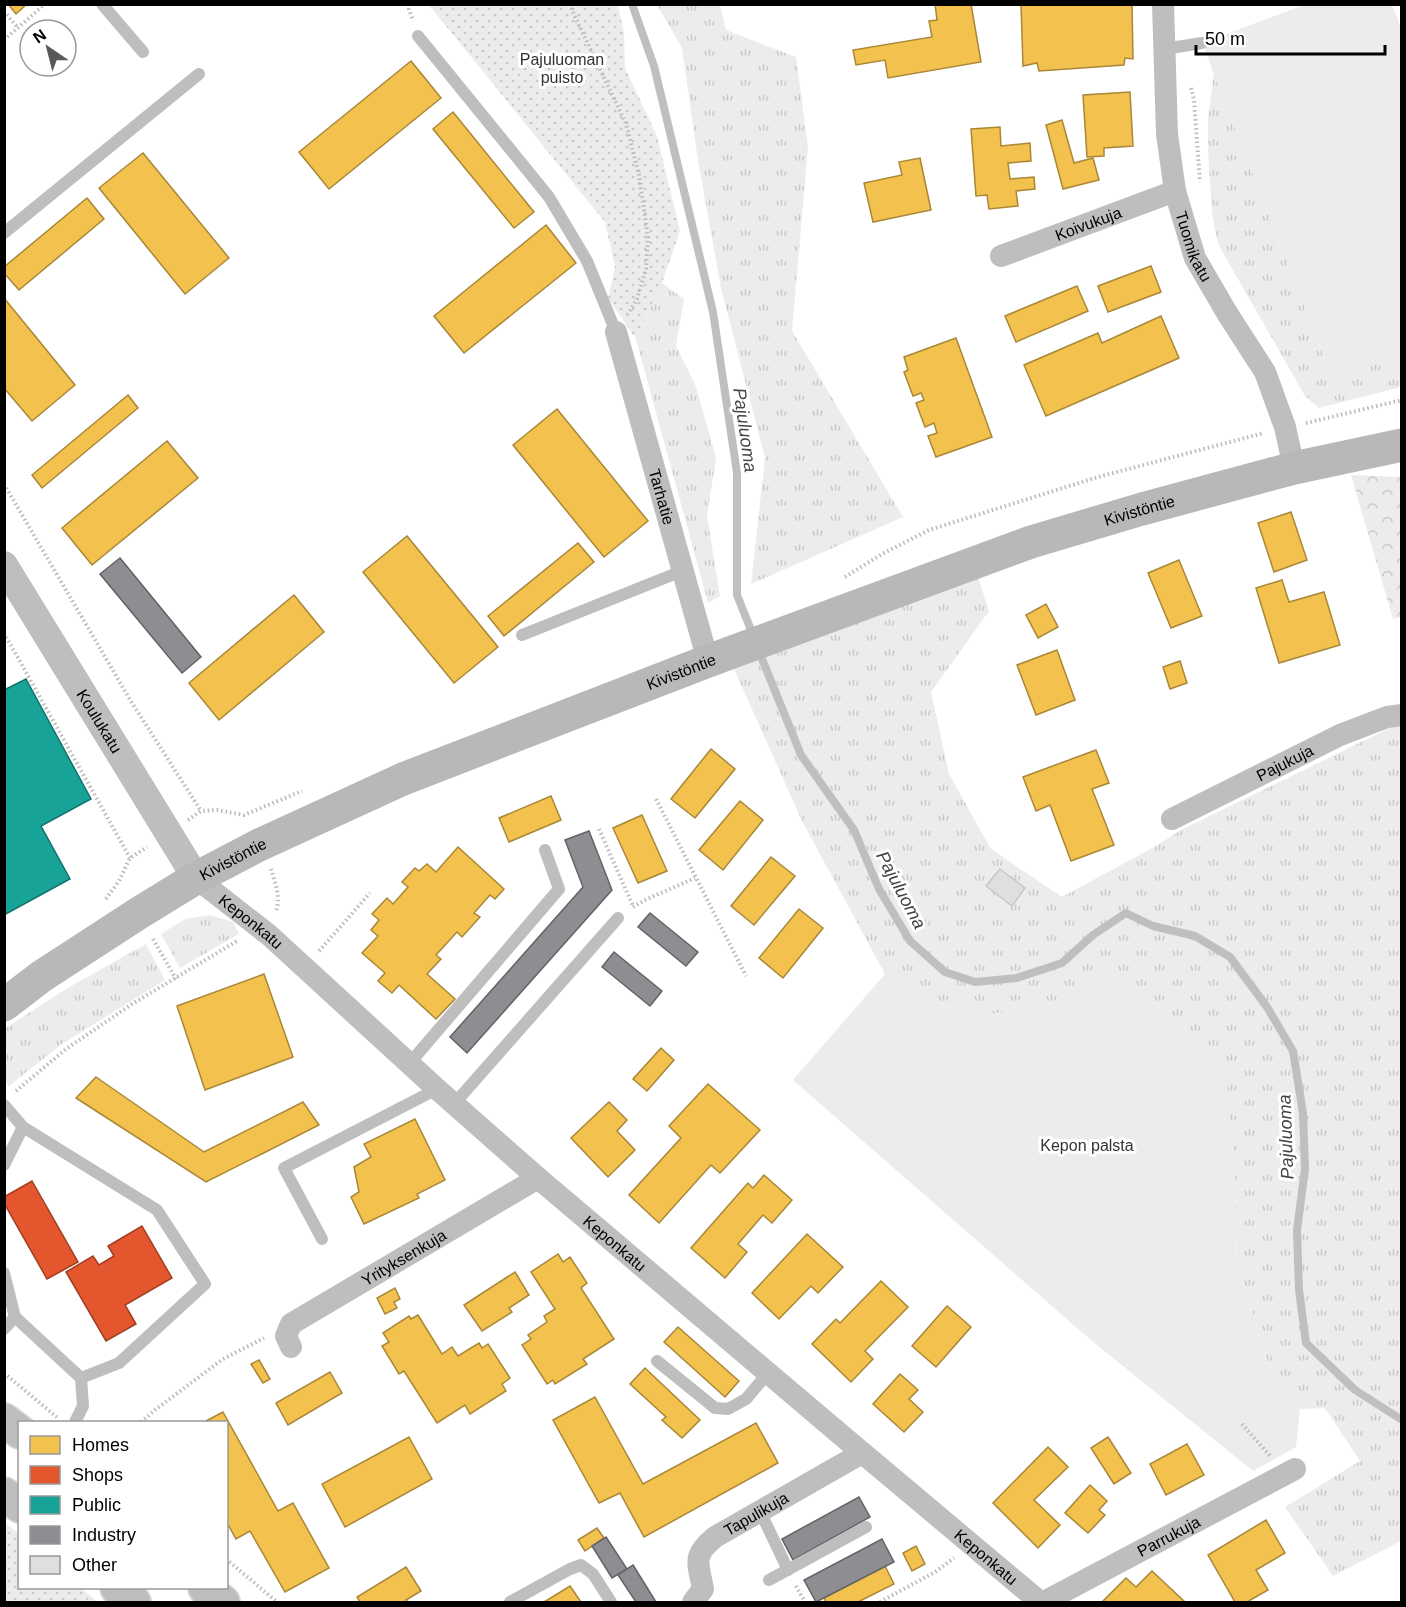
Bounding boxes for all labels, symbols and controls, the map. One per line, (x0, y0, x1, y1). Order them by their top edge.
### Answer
north arrow (18, 18, 78, 78)
scale bar (1196, 18, 1385, 56)
text: N (30, 26, 49, 46)
text: 50 m (1205, 29, 1245, 49)
park label: Pajuluoman puisto (520, 51, 604, 86)
street label: Koivukuja (1053, 203, 1124, 244)
street label: Tuomikatu (1173, 209, 1215, 284)
water label: Pajuluoma (729, 386, 761, 474)
street label: Tarhatie (646, 467, 678, 526)
street label: Kivistöntie (1102, 492, 1177, 528)
street label: Kivistöntie (644, 650, 718, 693)
street label: Koulukatu (74, 686, 126, 756)
street label: Pajukuja (1253, 741, 1316, 784)
street label: Kivistöntie (197, 834, 269, 883)
water label: Pajuluoma (872, 848, 930, 932)
street label: Keponkatu (216, 891, 286, 952)
water label: Pajuluoma (1275, 1094, 1297, 1180)
park label: Kepon palsta (1040, 1137, 1134, 1154)
street label: Keponkatu (580, 1212, 650, 1274)
street label: Yrityksenkuja (358, 1226, 449, 1289)
legend (18, 1421, 228, 1589)
text: Homes (72, 1435, 129, 1455)
text: Shops (72, 1465, 123, 1485)
street label: Tapulikuja (721, 1489, 791, 1539)
text: Public (72, 1495, 121, 1515)
street label: Parrukuja (1134, 1512, 1203, 1560)
text: Industry (72, 1525, 136, 1545)
street label: Keponkatu (951, 1526, 1021, 1588)
text: Other (72, 1555, 117, 1575)

